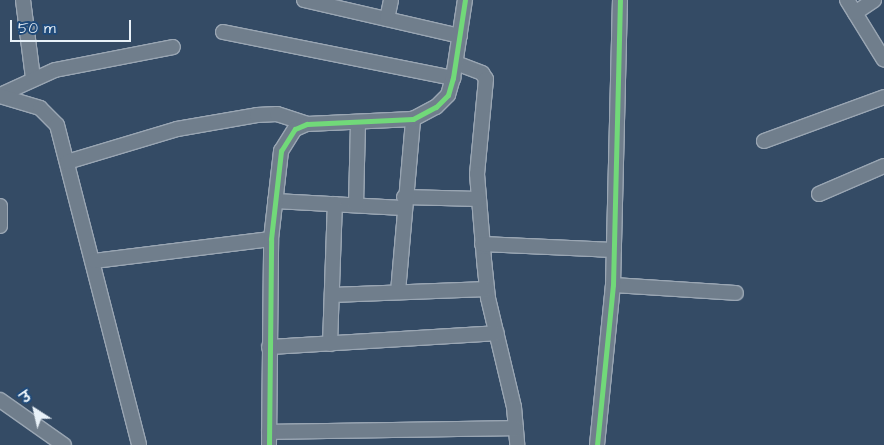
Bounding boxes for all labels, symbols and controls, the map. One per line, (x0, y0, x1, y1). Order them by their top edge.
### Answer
scale bar (12, 10, 134, 42)
text: 50 m (18, 18, 56, 39)
north arrow (10, 385, 60, 435)
text: उ (17, 387, 36, 409)

